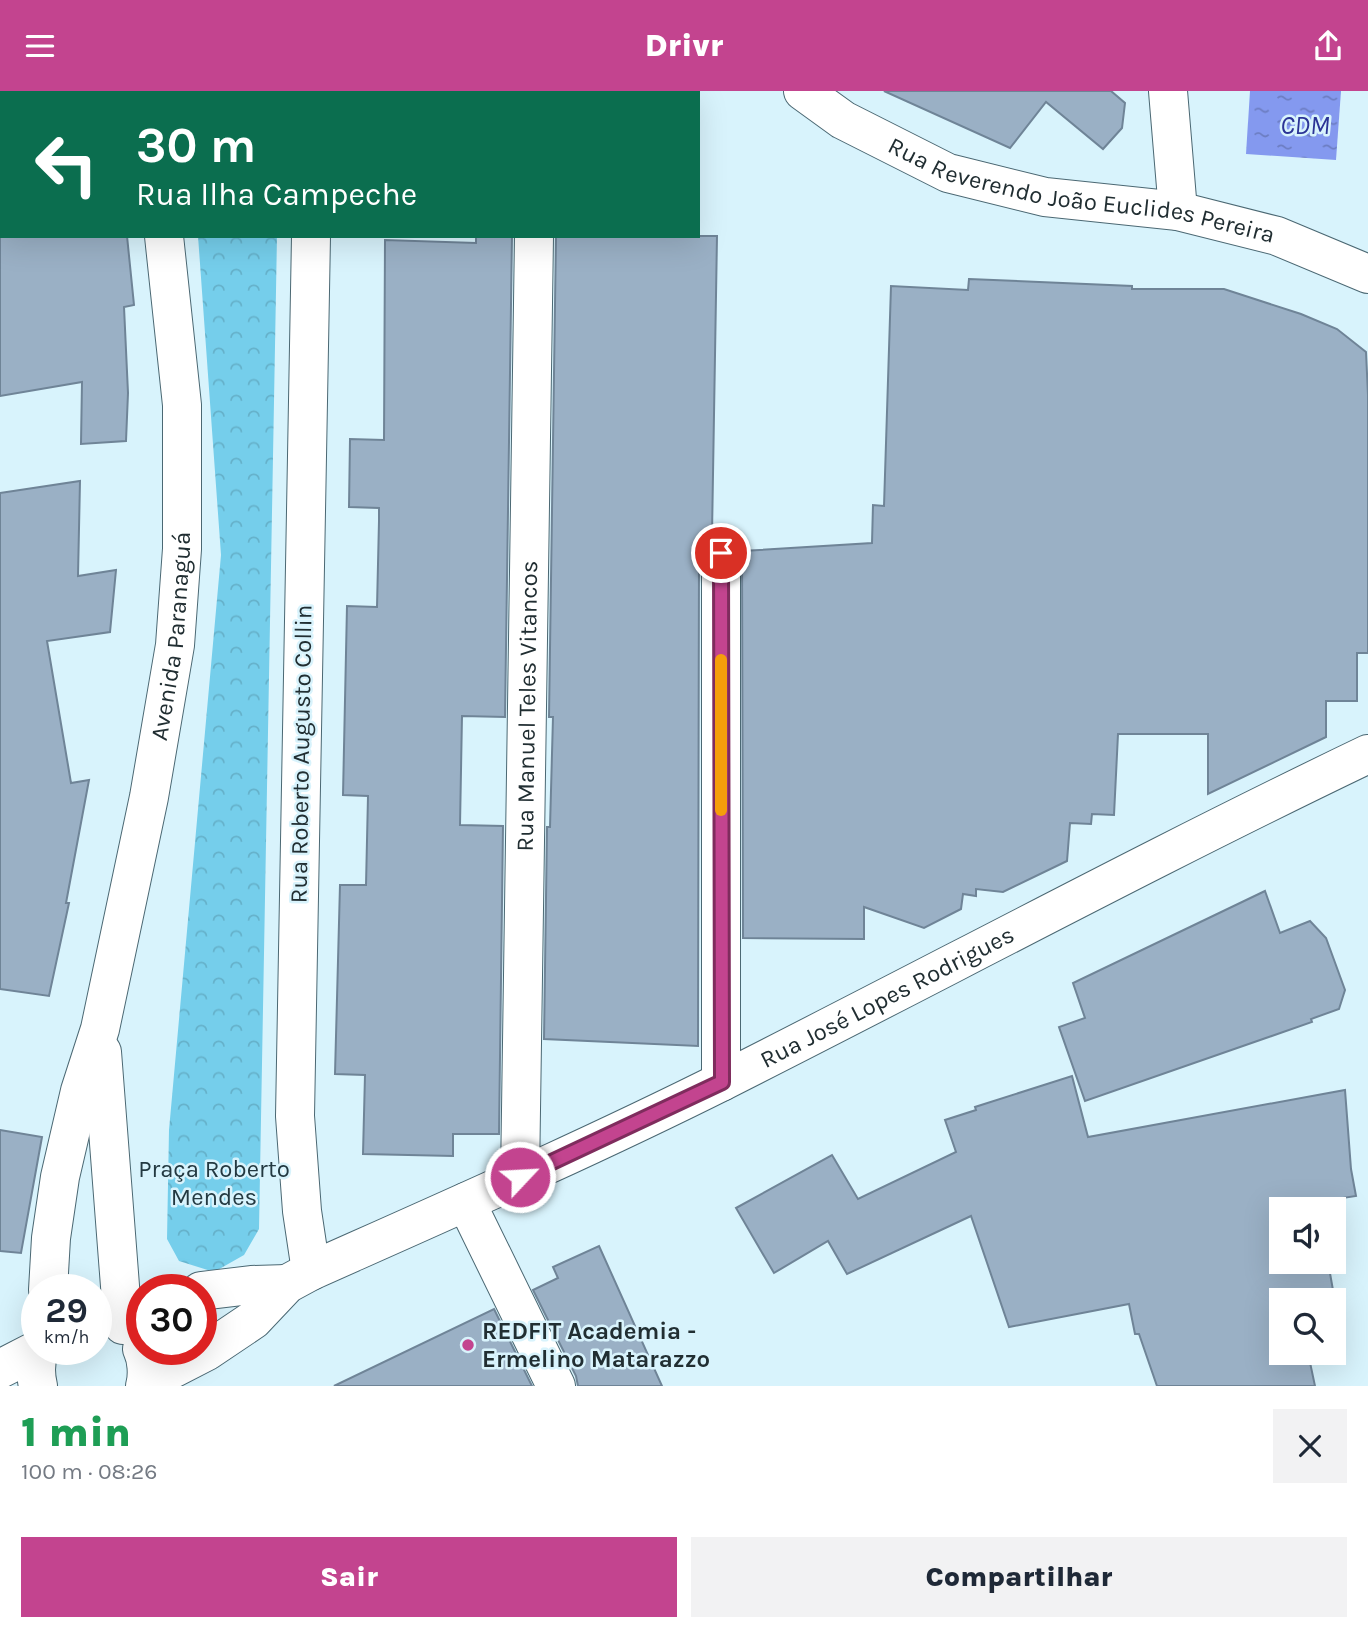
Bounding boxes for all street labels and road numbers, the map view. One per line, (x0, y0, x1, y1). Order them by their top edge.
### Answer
street label: Rua Reverendo João Euclides Pereira (884, 131, 1278, 249)
street label: Avenida Paranaguá (145, 532, 196, 742)
street label: Rua Manuel Teles Vitancos (511, 560, 543, 852)
street label: Rua Roberto Augusto Collin (284, 604, 318, 904)
street label: Rua José Lopes Rodrigues (756, 920, 1019, 1074)

